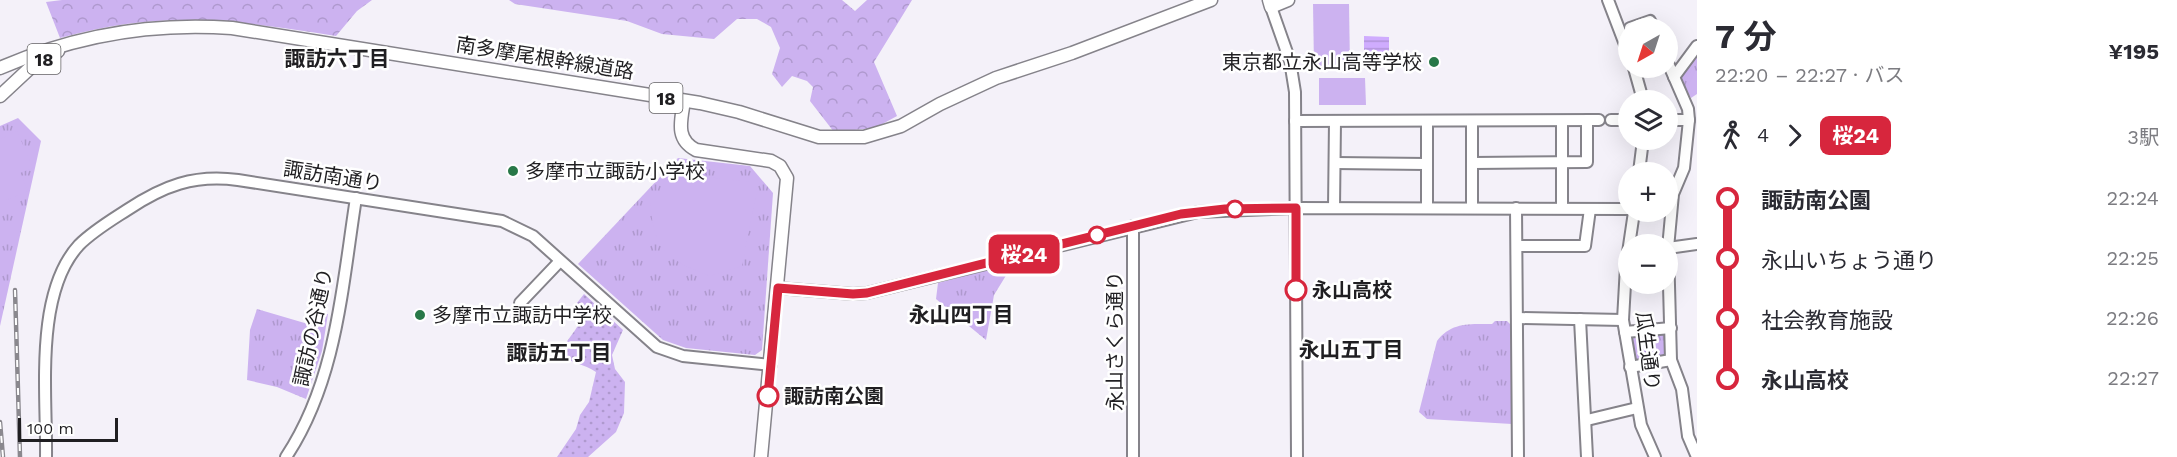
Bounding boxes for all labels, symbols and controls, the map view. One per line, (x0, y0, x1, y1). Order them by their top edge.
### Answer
text: 7 分 (1715, 17, 1777, 56)
north arrow (1618, 18, 1678, 78)
map controls (1618, 18, 1678, 294)
street label: 南多摩尾根幹線道路 (454, 32, 636, 84)
text: ¥195 (2109, 39, 2159, 64)
road number: 18 (28, 44, 60, 74)
district label: 諏訪六丁目 (285, 46, 390, 71)
place label: 東京都立永山高等学校 (1222, 50, 1422, 74)
marker: 東京都立永山高等学校 (1427, 55, 1441, 69)
text: 22:20 – 22:27 · バス (1715, 63, 1905, 87)
road number: 18 (650, 83, 682, 113)
button: layers (1618, 90, 1678, 150)
icon: walk (1715, 119, 1748, 152)
icon: forward (1778, 119, 1811, 152)
text: 4 (1757, 123, 1769, 147)
text: 桜24 (1832, 123, 1879, 148)
text: 3駅 (2127, 125, 2159, 149)
street label: 諏訪南通り (282, 156, 384, 196)
place label: 多摩市立諏訪小学校 (525, 159, 705, 183)
button: + (1618, 162, 1678, 222)
marker: 多摩市立諏訪小学校 (506, 164, 520, 178)
text: 22:24 (2106, 186, 2159, 210)
text: 諏訪南公園 (1761, 188, 1871, 213)
unlabelled marker (1226, 200, 1244, 218)
unlabelled marker (1088, 226, 1106, 244)
line badge: 桜24 (990, 234, 1058, 274)
button: − (1618, 234, 1678, 294)
text: 桜24 (1001, 242, 1047, 267)
text: 22:25 (2106, 246, 2159, 270)
text: 永山いちょう通り (1761, 248, 1937, 273)
street label: 諏訪の谷通り (289, 266, 337, 388)
street label: 永山さくら通り (1103, 271, 1127, 411)
place label: 永山高校 (1312, 278, 1392, 302)
marker: 永山高校 (1285, 279, 1307, 301)
district label: 永山四丁目 (909, 302, 1014, 327)
place label: 多摩市立諏訪中学校 (432, 303, 612, 327)
text: 22:26 (2106, 306, 2159, 330)
marker: 多摩市立諏訪中学校 (413, 308, 427, 322)
text: 社会教育施設 (1761, 308, 1893, 333)
street label: 瓜生通り (1631, 310, 1665, 392)
district label: 永山五丁目 (1299, 337, 1404, 362)
district label: 諏訪五丁目 (507, 340, 612, 365)
text: 22:27 (2107, 366, 2159, 390)
text: 永山高校 (1761, 368, 1849, 393)
place label: 諏訪南公園 (784, 384, 884, 408)
marker: 諏訪南公園 (757, 385, 779, 407)
scale bar (18, 415, 118, 442)
text: 100 m (27, 419, 74, 438)

